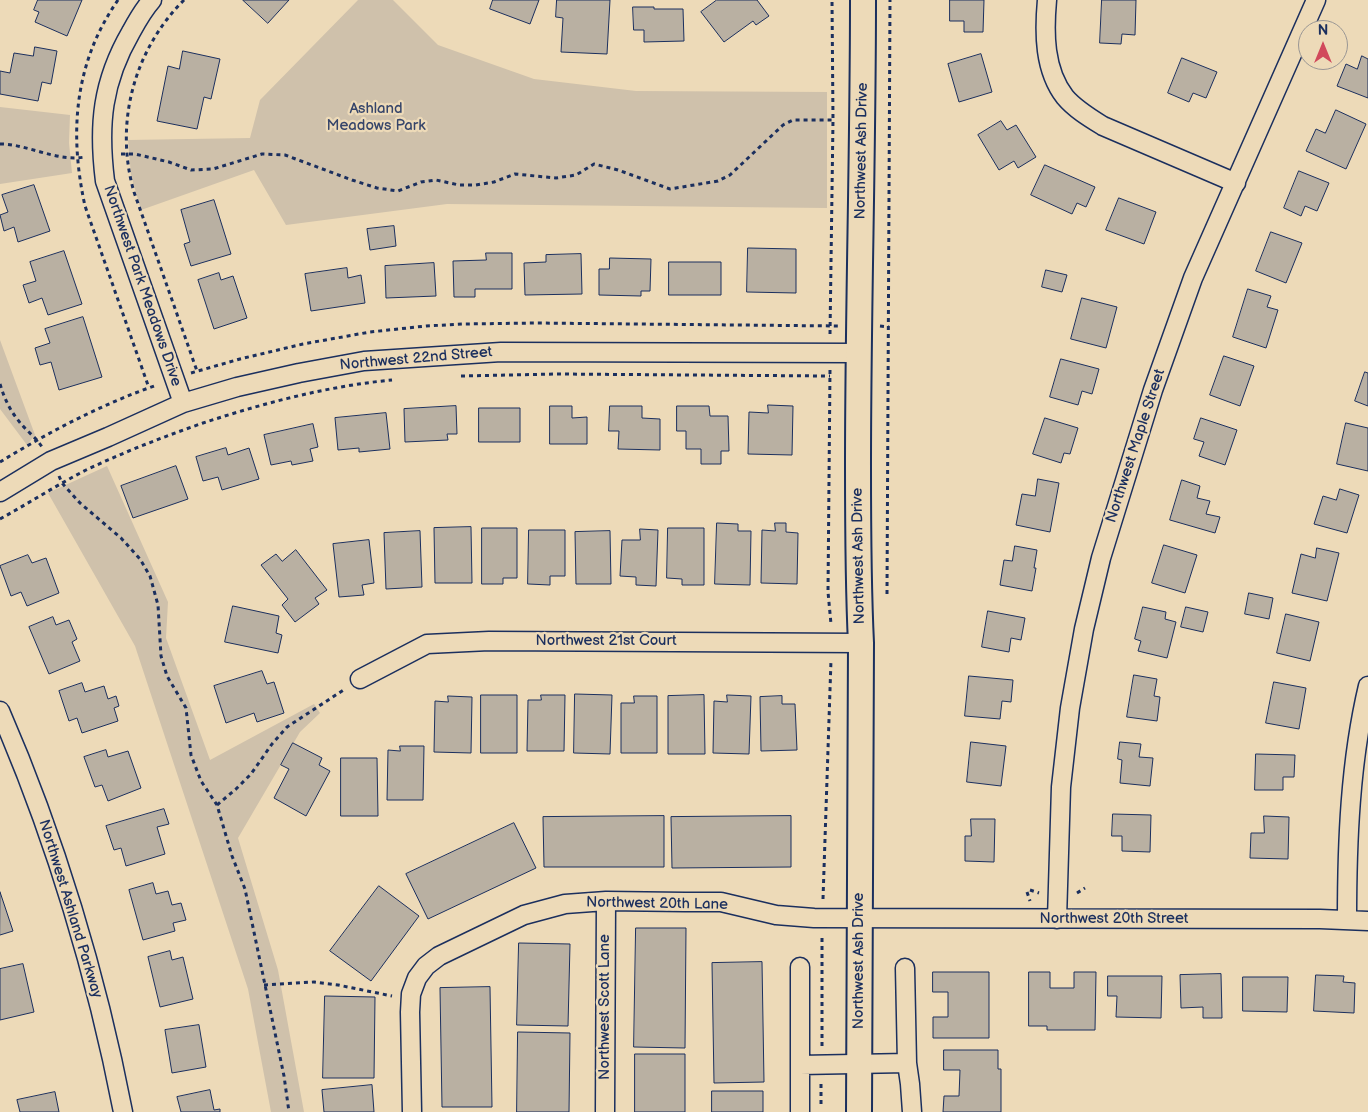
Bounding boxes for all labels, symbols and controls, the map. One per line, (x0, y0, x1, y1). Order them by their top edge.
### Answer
north arrow (1298, 20, 1348, 70)
text: N (1318, 22, 1328, 39)
street label: Northwest Ash Drive (852, 82, 872, 220)
park label: Ashland Meadows Park (327, 100, 425, 135)
street label: Northwest Park Meadows Drive (99, 183, 185, 389)
street label: Northwest 22nd Street (339, 343, 493, 375)
street label: Northwest Maple Street (1103, 367, 1169, 525)
street label: Northwest Ash Drive (849, 487, 869, 625)
street label: Northwest 21st Court (535, 632, 677, 650)
street label: Northwest Ashland Parkway (34, 818, 106, 1000)
street label: Northwest Ash Drive (850, 893, 868, 1029)
street label: Northwest 20th Lane (586, 894, 728, 914)
street label: Northwest 20th Street (1040, 910, 1188, 928)
street label: Northwest Scott Lane (596, 934, 614, 1080)

